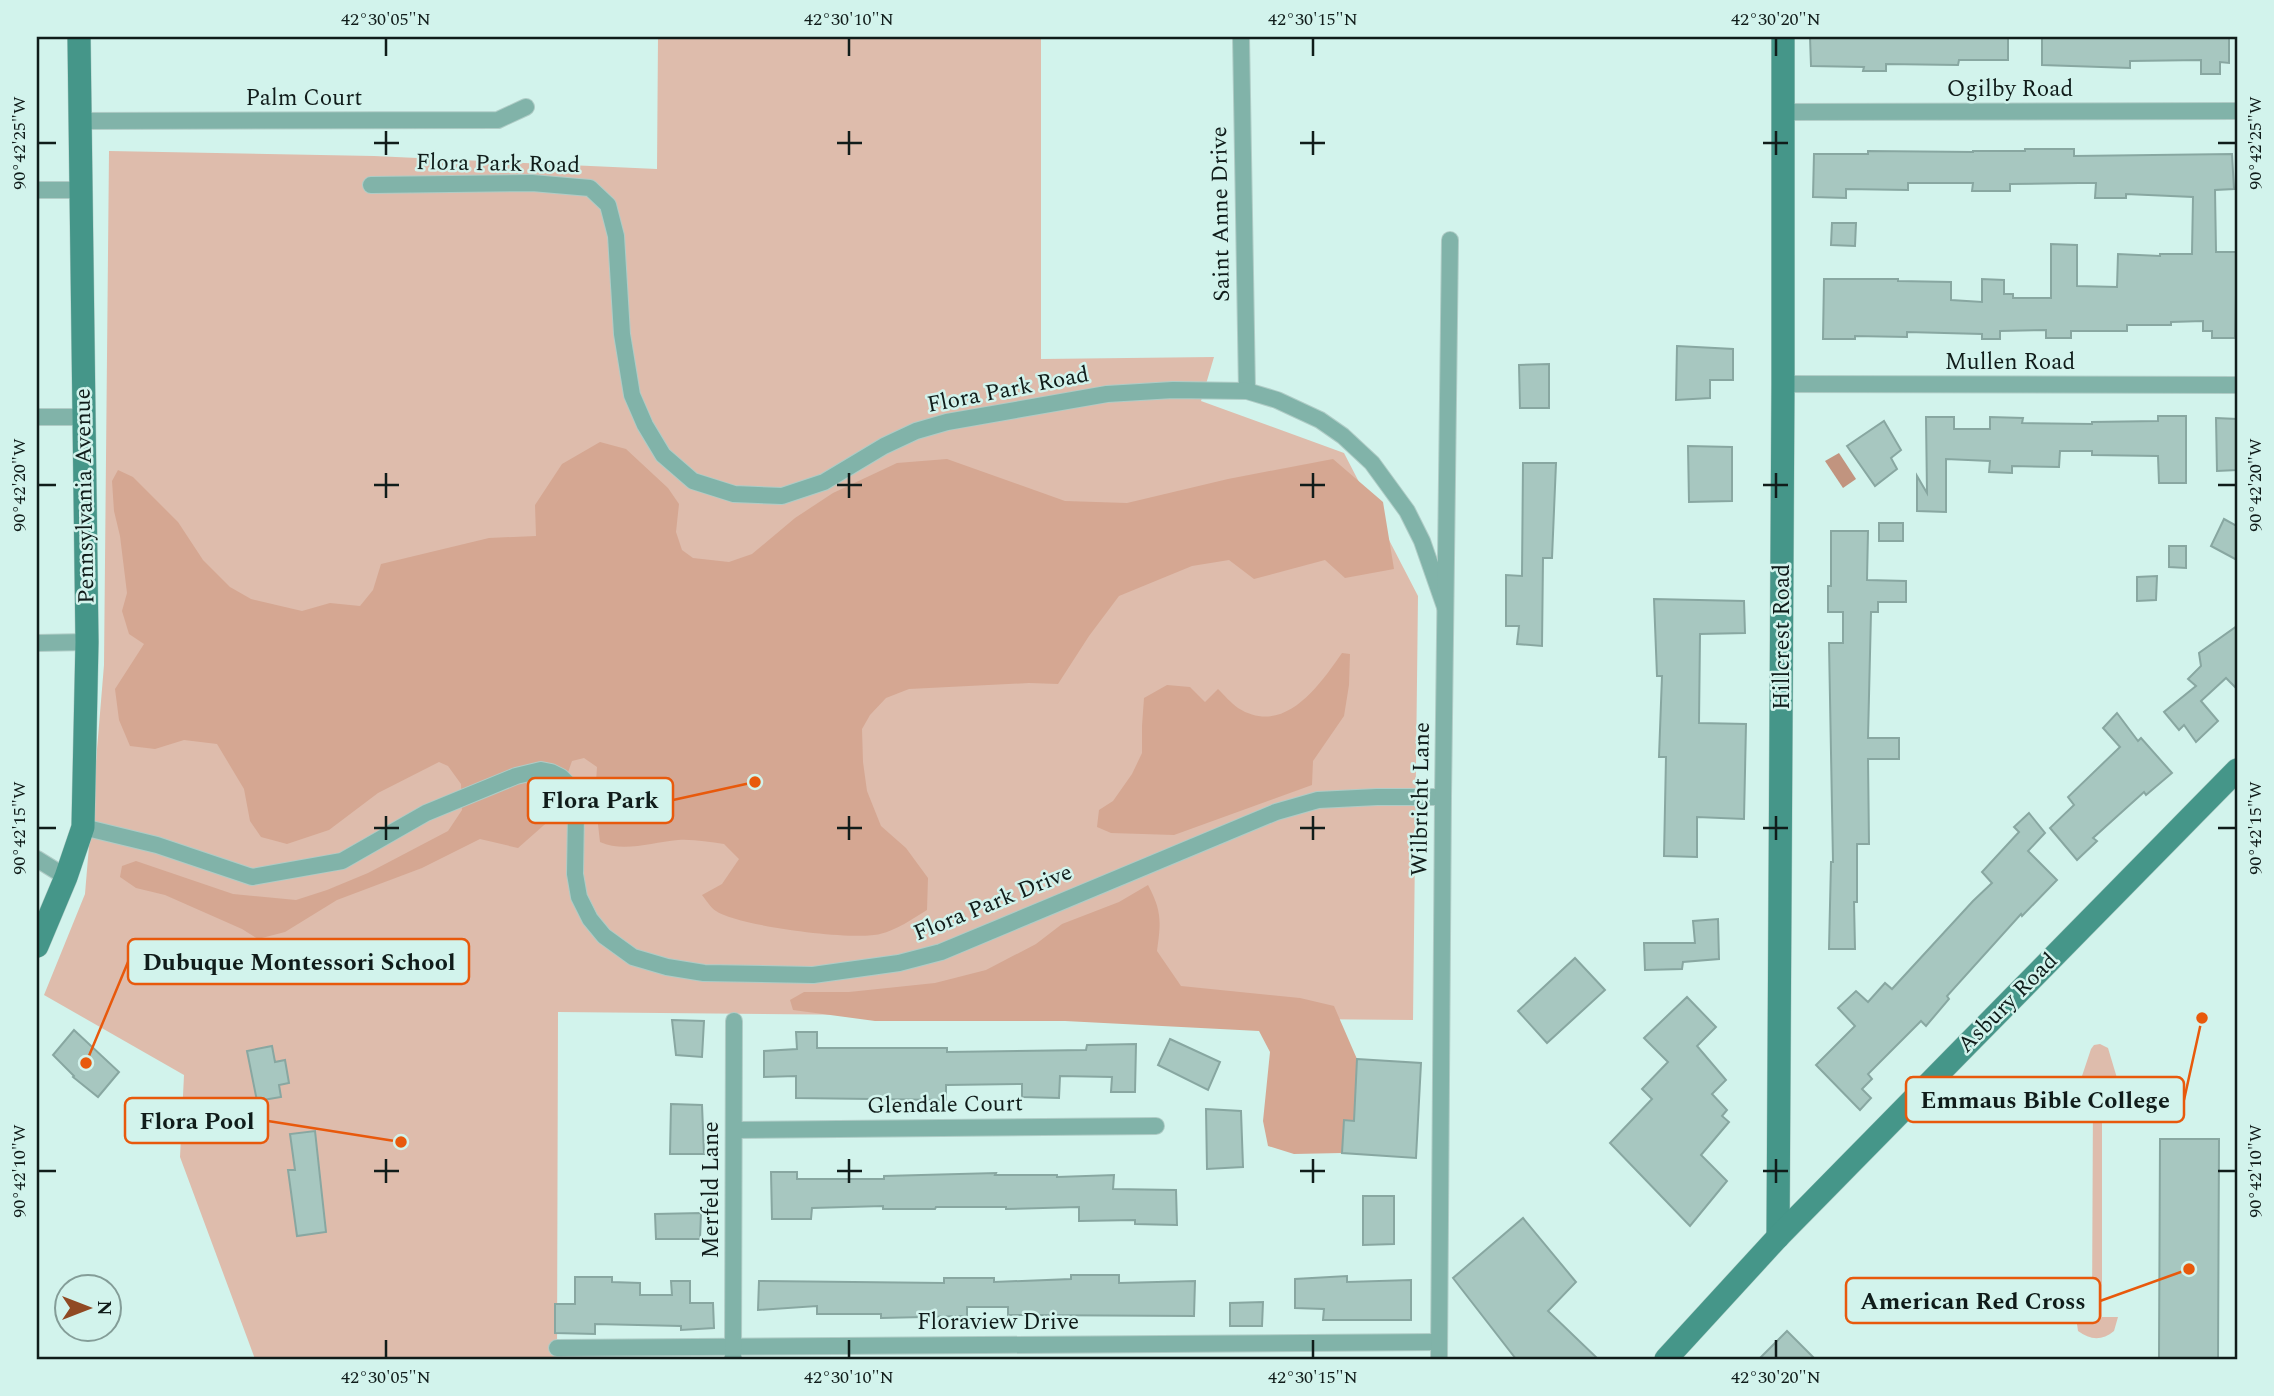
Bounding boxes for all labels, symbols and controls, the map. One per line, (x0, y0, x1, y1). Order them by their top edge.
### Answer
text: 42°30'05"N (341, 6, 431, 33)
text: 42°30'10"N (804, 6, 894, 33)
text: 42°30'15"N (1268, 6, 1358, 33)
text: 42°30'20"N (1731, 6, 1821, 33)
street label: Ogilby Road (1947, 72, 2073, 107)
street label: Palm Court (246, 81, 362, 116)
text: 90°42'25"W (6, 96, 33, 190)
text: 90°42'25"W (2242, 96, 2269, 190)
street label: Saint Anne Drive (1202, 126, 1240, 302)
street label: Flora Park Road (416, 145, 581, 183)
street label: Mullen Road (1945, 345, 2075, 380)
street label: Flora Park Road (924, 357, 1092, 423)
street label: Pennsylvania Avenue (66, 388, 104, 604)
text: 90°42'20"W (6, 438, 33, 532)
text: 90°42'20"W (2242, 438, 2269, 532)
street label: Hillcrest Road (1765, 564, 1800, 710)
street label: Wilbricht Lane (1402, 722, 1440, 876)
callout: Flora Park (528, 778, 673, 823)
text: 90°42'15"W (6, 781, 33, 875)
text: 90°42'15"W (2242, 781, 2269, 875)
text: Flora Park (541, 783, 659, 819)
street label: Flora Park Drive (908, 855, 1078, 951)
callout: Dubuque Montessori School (128, 939, 469, 984)
street label: Asbury Road (1950, 944, 2067, 1061)
text: Dubuque Montessori School (142, 945, 456, 981)
callout: Emmaus Bible College (1906, 1077, 2184, 1122)
text: Emmaus Bible College (1920, 1083, 2170, 1119)
street label: Glendale Court (867, 1086, 1023, 1124)
callout: Flora Pool (125, 1098, 268, 1143)
text: Flora Pool (139, 1104, 255, 1140)
street label: Merfeld Lane (694, 1121, 729, 1259)
text: 90°42'10"W (6, 1124, 33, 1218)
text: 90°42'10"W (2242, 1124, 2269, 1218)
north arrow (52, 1274, 122, 1344)
callout: American Red Cross (1846, 1278, 2100, 1323)
text: American Red Cross (1860, 1284, 2086, 1320)
text: N (89, 1300, 118, 1316)
street label: Floraview Drive (917, 1305, 1079, 1340)
text: 42°30'05"N (341, 1364, 431, 1391)
text: 42°30'10"N (804, 1364, 894, 1391)
text: 42°30'15"N (1268, 1364, 1358, 1391)
text: 42°30'20"N (1731, 1364, 1821, 1391)

